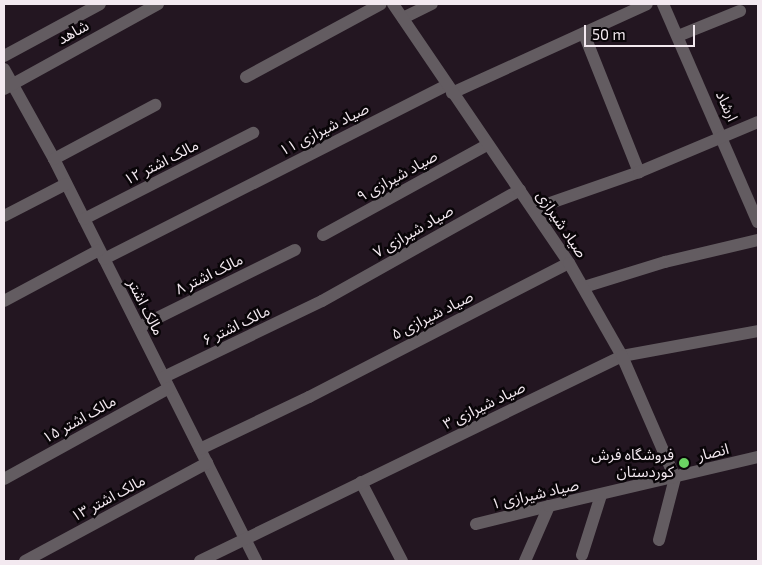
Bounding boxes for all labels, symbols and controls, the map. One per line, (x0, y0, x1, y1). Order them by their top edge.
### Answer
scale bar (587, 15, 698, 47)
street label: شاهد (54, 16, 92, 48)
text: 50 m (592, 25, 626, 43)
street label: ارشاد (712, 88, 742, 124)
street label: صیاد شیرازی ۱۱ (276, 99, 372, 159)
street label: مالک اشتر ۱۲ (121, 135, 201, 189)
street label: صیاد شیرازی ۹ (354, 146, 440, 206)
street label: صیاد شیرازی (533, 187, 591, 261)
street label: صیاد شیرازی ۷ (370, 201, 456, 261)
street label: مالک اشتر ۸ (172, 250, 246, 298)
street label: مالک اشتر (124, 276, 168, 338)
street label: صیاد شیرازی ۵ (388, 287, 476, 343)
street label: مالک اشتر ۶ (199, 301, 273, 349)
street label: صیاد شیرازی ۳ (440, 377, 528, 433)
street label: مالک اشتر ۱۵ (39, 391, 119, 447)
street label: انصار (695, 439, 731, 465)
place label: فروشگاه فرش کوردستان (591, 445, 674, 480)
marker: فروشگاه فرش کوردستان (678, 457, 690, 469)
street label: مالک اشتر ۱۳ (68, 471, 148, 525)
street label: صیاد شیرازی ۱ (489, 475, 581, 513)

